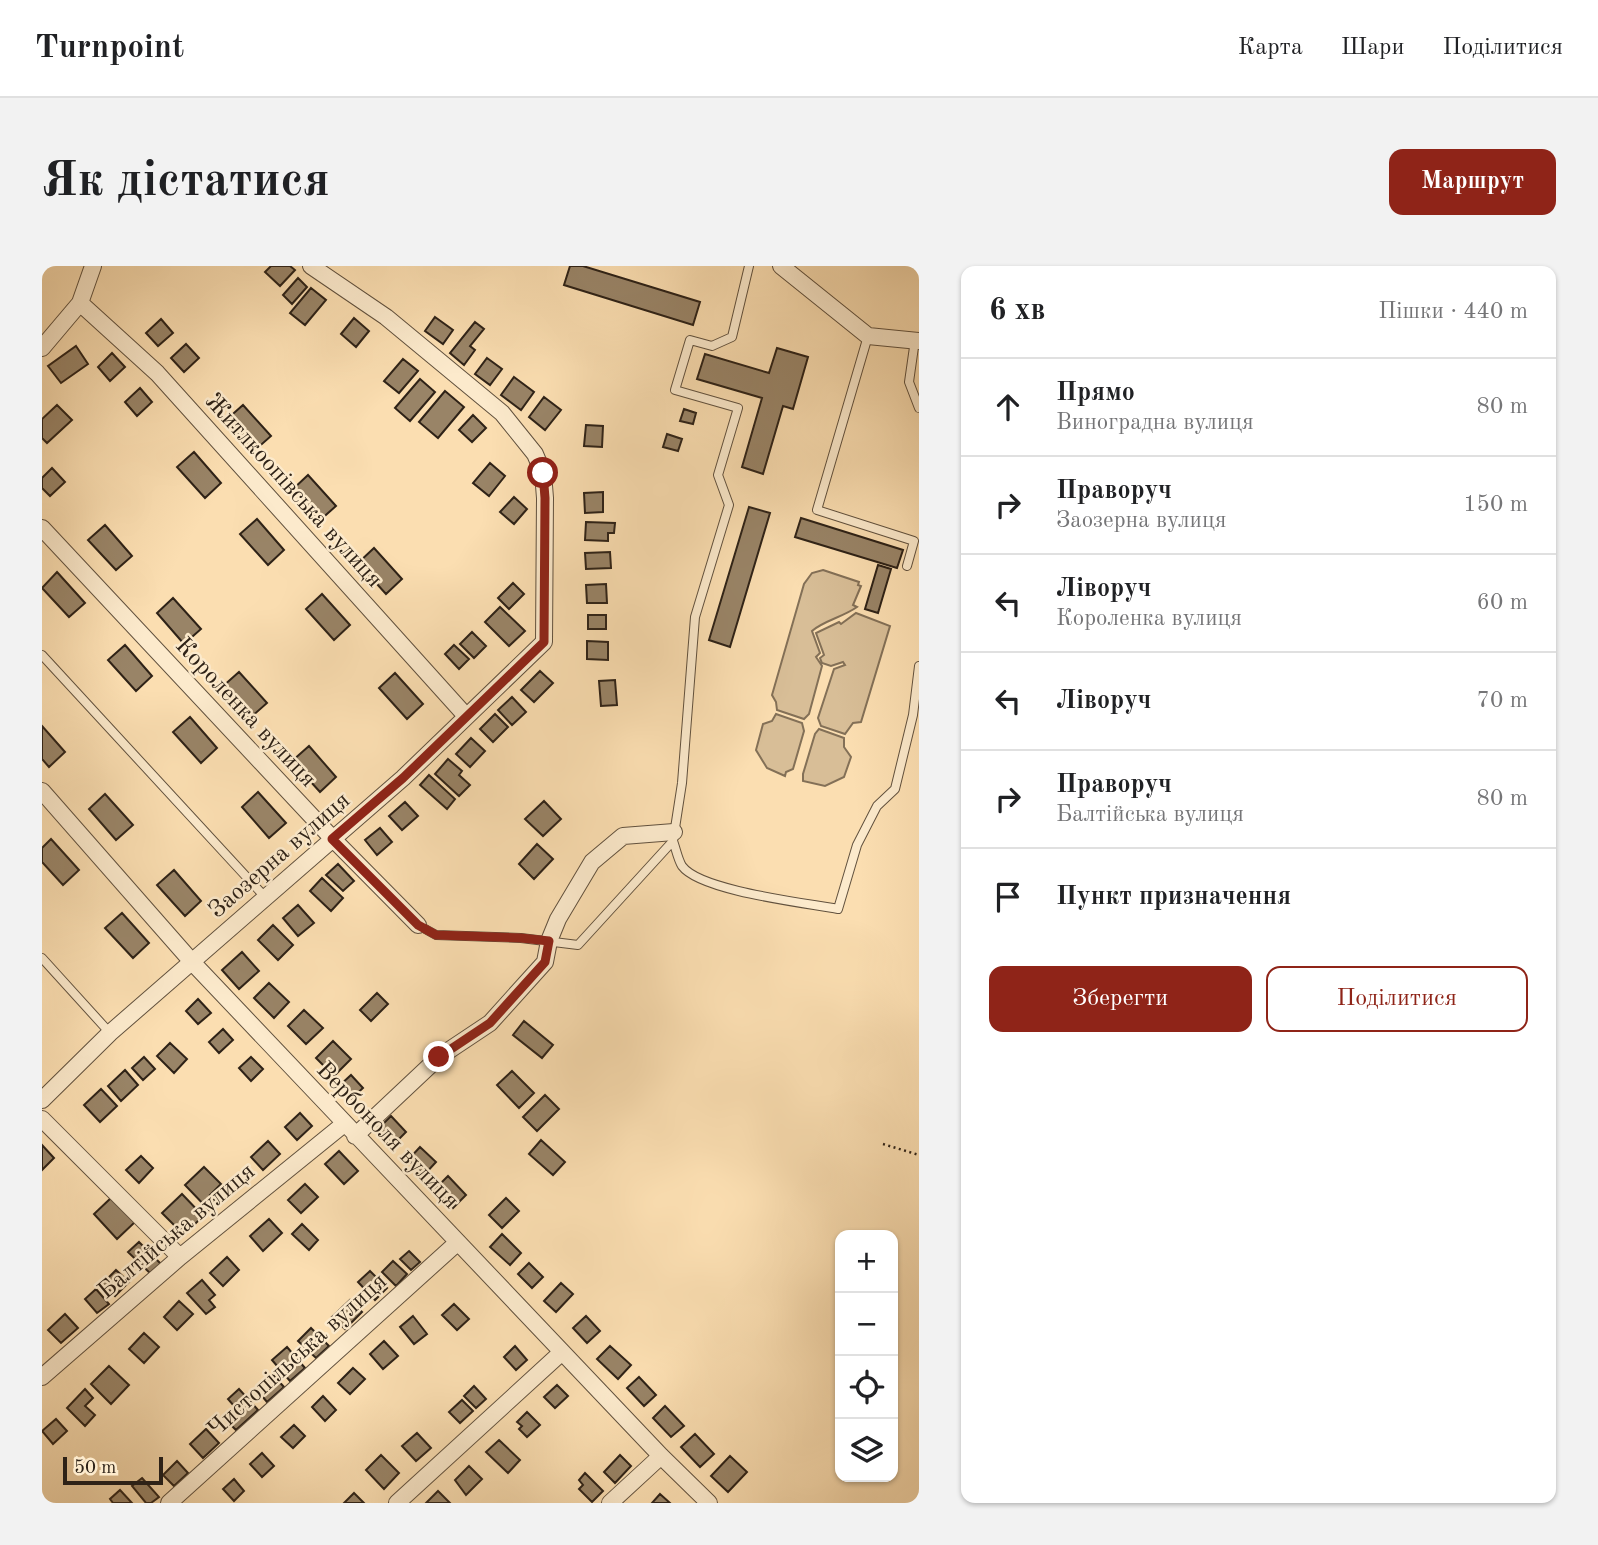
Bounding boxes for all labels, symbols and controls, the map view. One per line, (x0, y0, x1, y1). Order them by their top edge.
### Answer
text: Turnpoint (35, 32, 184, 65)
text: Карта (1238, 36, 1303, 60)
text: Шари (1341, 36, 1404, 60)
text: Поділитися (1442, 36, 1563, 60)
button: Маршрут (1389, 149, 1556, 215)
text: Як дістатися (42, 158, 330, 207)
text: 6 хв (989, 296, 1045, 326)
text: Пішки · 440 m (1378, 300, 1528, 323)
text: Прямо (1056, 380, 1135, 406)
icon: ahead (989, 388, 1027, 426)
street label: Житлкоопівська вулиця (200, 389, 386, 593)
text: 80 m (1477, 395, 1528, 418)
text: Виноградна вулиця (1056, 411, 1254, 434)
route start (527, 457, 558, 488)
text: Праворуч (1056, 478, 1172, 504)
icon: right (989, 486, 1027, 524)
text: 150 m (1463, 493, 1528, 516)
text: Заозерна вулиця (1056, 509, 1226, 532)
text: Ліворуч (1056, 576, 1151, 602)
icon: left (989, 584, 1027, 622)
text: 60 m (1477, 591, 1528, 614)
text: Короленка вулиця (1056, 607, 1242, 630)
street label: Короленка вулиця (170, 634, 320, 792)
icon: left (989, 682, 1027, 720)
text: Ліворуч (1056, 688, 1151, 714)
text: 70 m (1477, 689, 1528, 712)
text: Праворуч (1056, 772, 1172, 798)
icon: right (989, 780, 1027, 818)
text: 80 m (1477, 787, 1528, 810)
street label: Заозерна вулиця (205, 789, 355, 923)
text: Балтійська вулиця (1056, 803, 1244, 826)
icon: arrive (989, 878, 1027, 916)
text: Пункт призначення (1056, 884, 1291, 910)
button: Зберегти (989, 966, 1252, 1032)
button: Поділитися (1266, 966, 1528, 1032)
route end (423, 1041, 454, 1072)
street label: Вербоноля вулиця (311, 1058, 463, 1214)
street label: Балтійська вулиця (94, 1160, 260, 1304)
map controls (835, 1230, 898, 1482)
button: + (835, 1230, 898, 1293)
street label: Чистопільська вулиця (204, 1270, 392, 1442)
button: − (835, 1293, 898, 1356)
button: locate (835, 1356, 898, 1419)
button: layers (835, 1419, 898, 1482)
scale bar (63, 1454, 163, 1486)
text: 50 m (74, 1459, 116, 1478)

